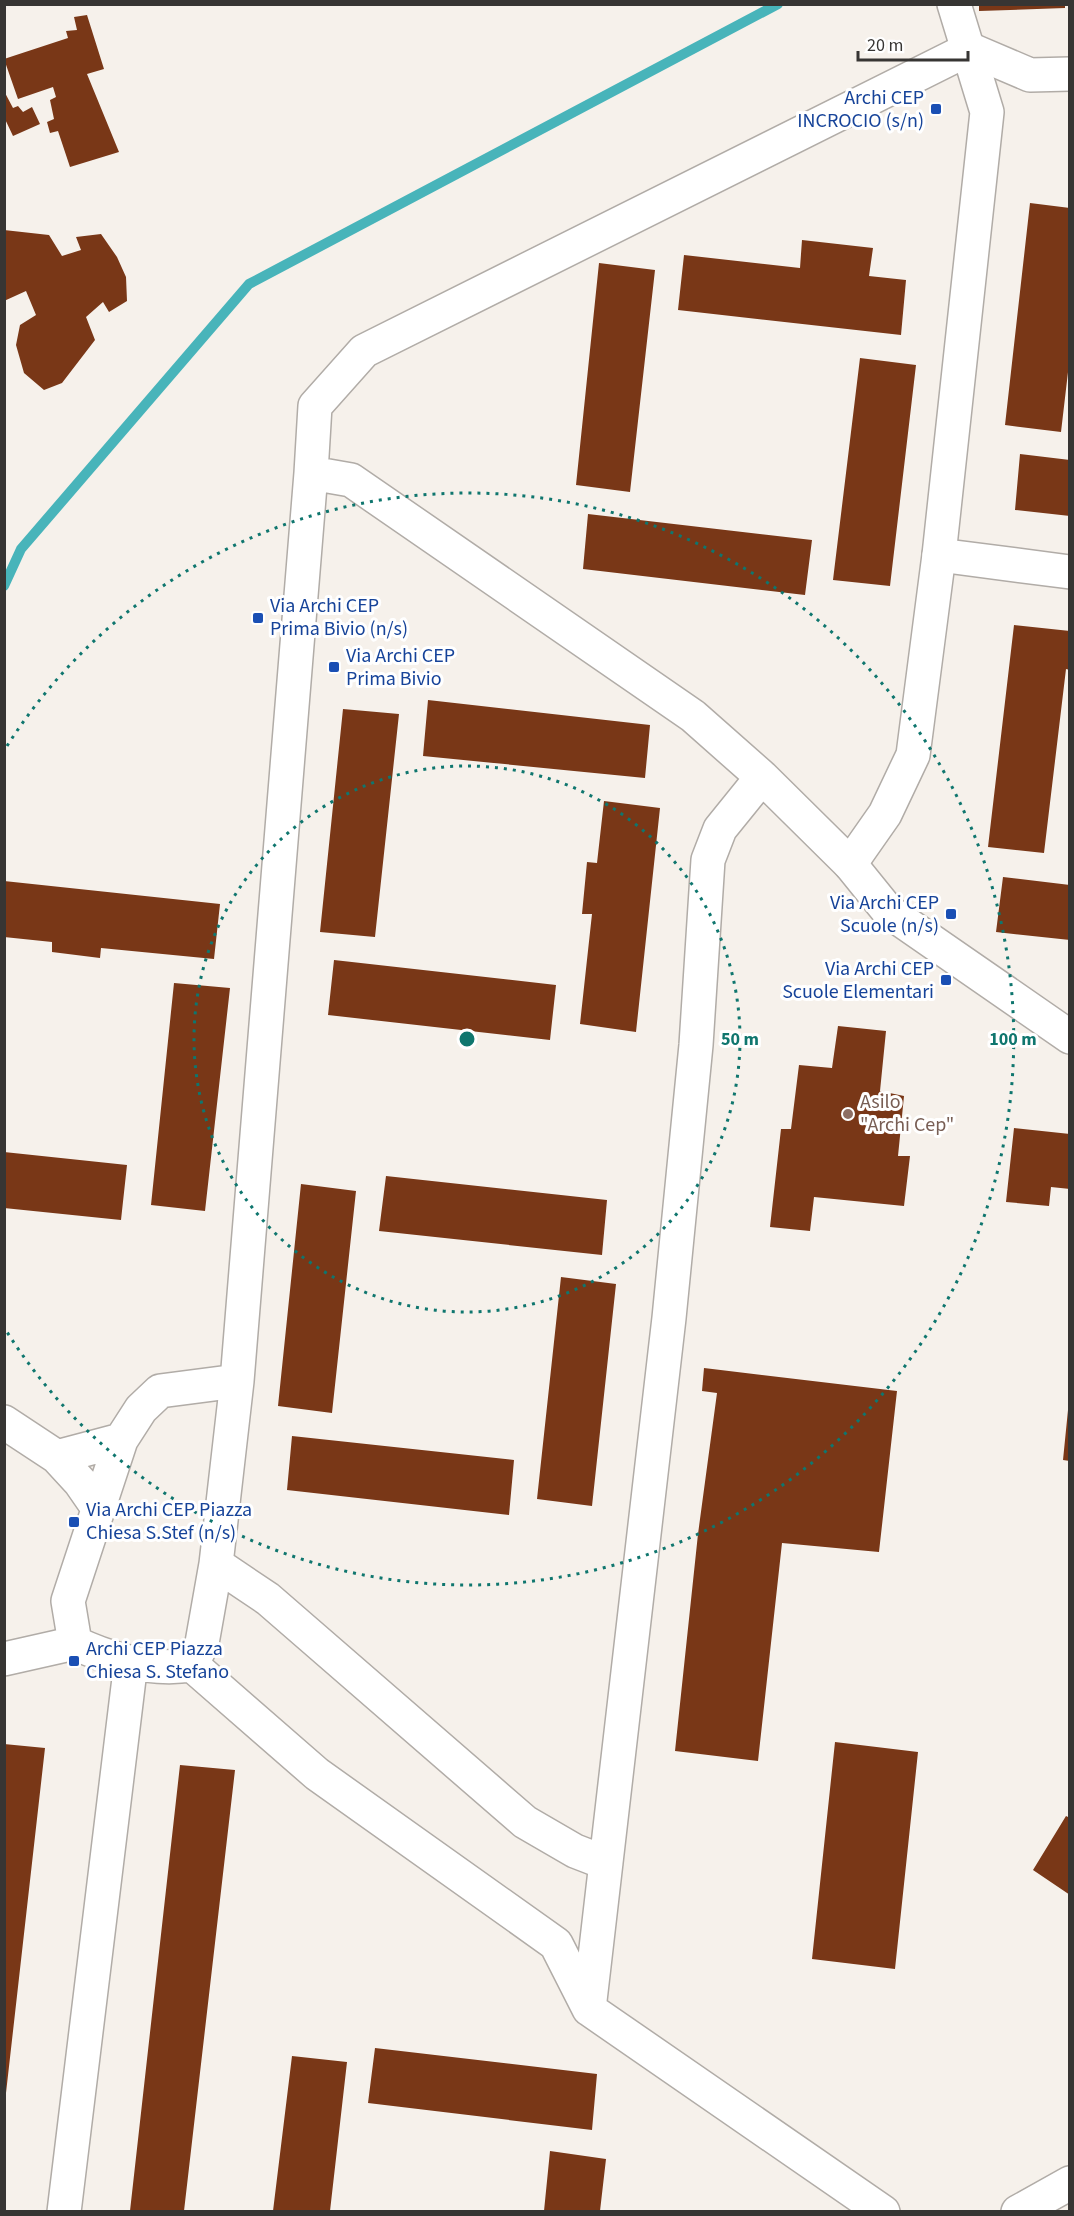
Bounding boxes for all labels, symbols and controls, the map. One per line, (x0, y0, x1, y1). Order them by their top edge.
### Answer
scale bar (858, 24, 968, 62)
text: 20 m (867, 33, 903, 58)
place label: Archi CEP INCROCIO (s/n) (797, 84, 924, 135)
marker: Archi CEP INCROCIO (s/n) (929, 102, 943, 116)
place label: Via Archi CEP Prima Bivio (n/s) (270, 592, 408, 643)
marker: Via Archi CEP Prima Bivio (n/s) (251, 611, 265, 625)
place label: Via Archi CEP Prima Bivio (346, 642, 455, 693)
marker: Via Archi CEP Prima Bivio (327, 660, 341, 674)
place label: Via Archi CEP Scuole (n/s) (830, 889, 939, 940)
marker: Via Archi CEP Scuole (n/s) (944, 907, 958, 921)
place label: Via Archi CEP Scuole Elementari (782, 955, 934, 1006)
marker: Via Archi CEP Scuole Elementari (939, 973, 953, 987)
text: 50 m (721, 1027, 759, 1052)
text: 100 m (989, 1027, 1037, 1052)
centre of rings (457, 1029, 477, 1049)
place label: Asilo "Archi Cep" (860, 1088, 954, 1139)
marker: Asilo "Archi Cep" (841, 1107, 855, 1121)
place label: Via Archi CEP Piazza Chiesa S.Stef (n/s) (86, 1496, 252, 1547)
marker: Via Archi CEP Piazza Chiesa S.Stef (n/s) (67, 1515, 81, 1529)
place label: Archi CEP Piazza Chiesa S. Stefano (86, 1635, 229, 1686)
marker: Archi CEP Piazza Chiesa S. Stefano (67, 1654, 81, 1668)

